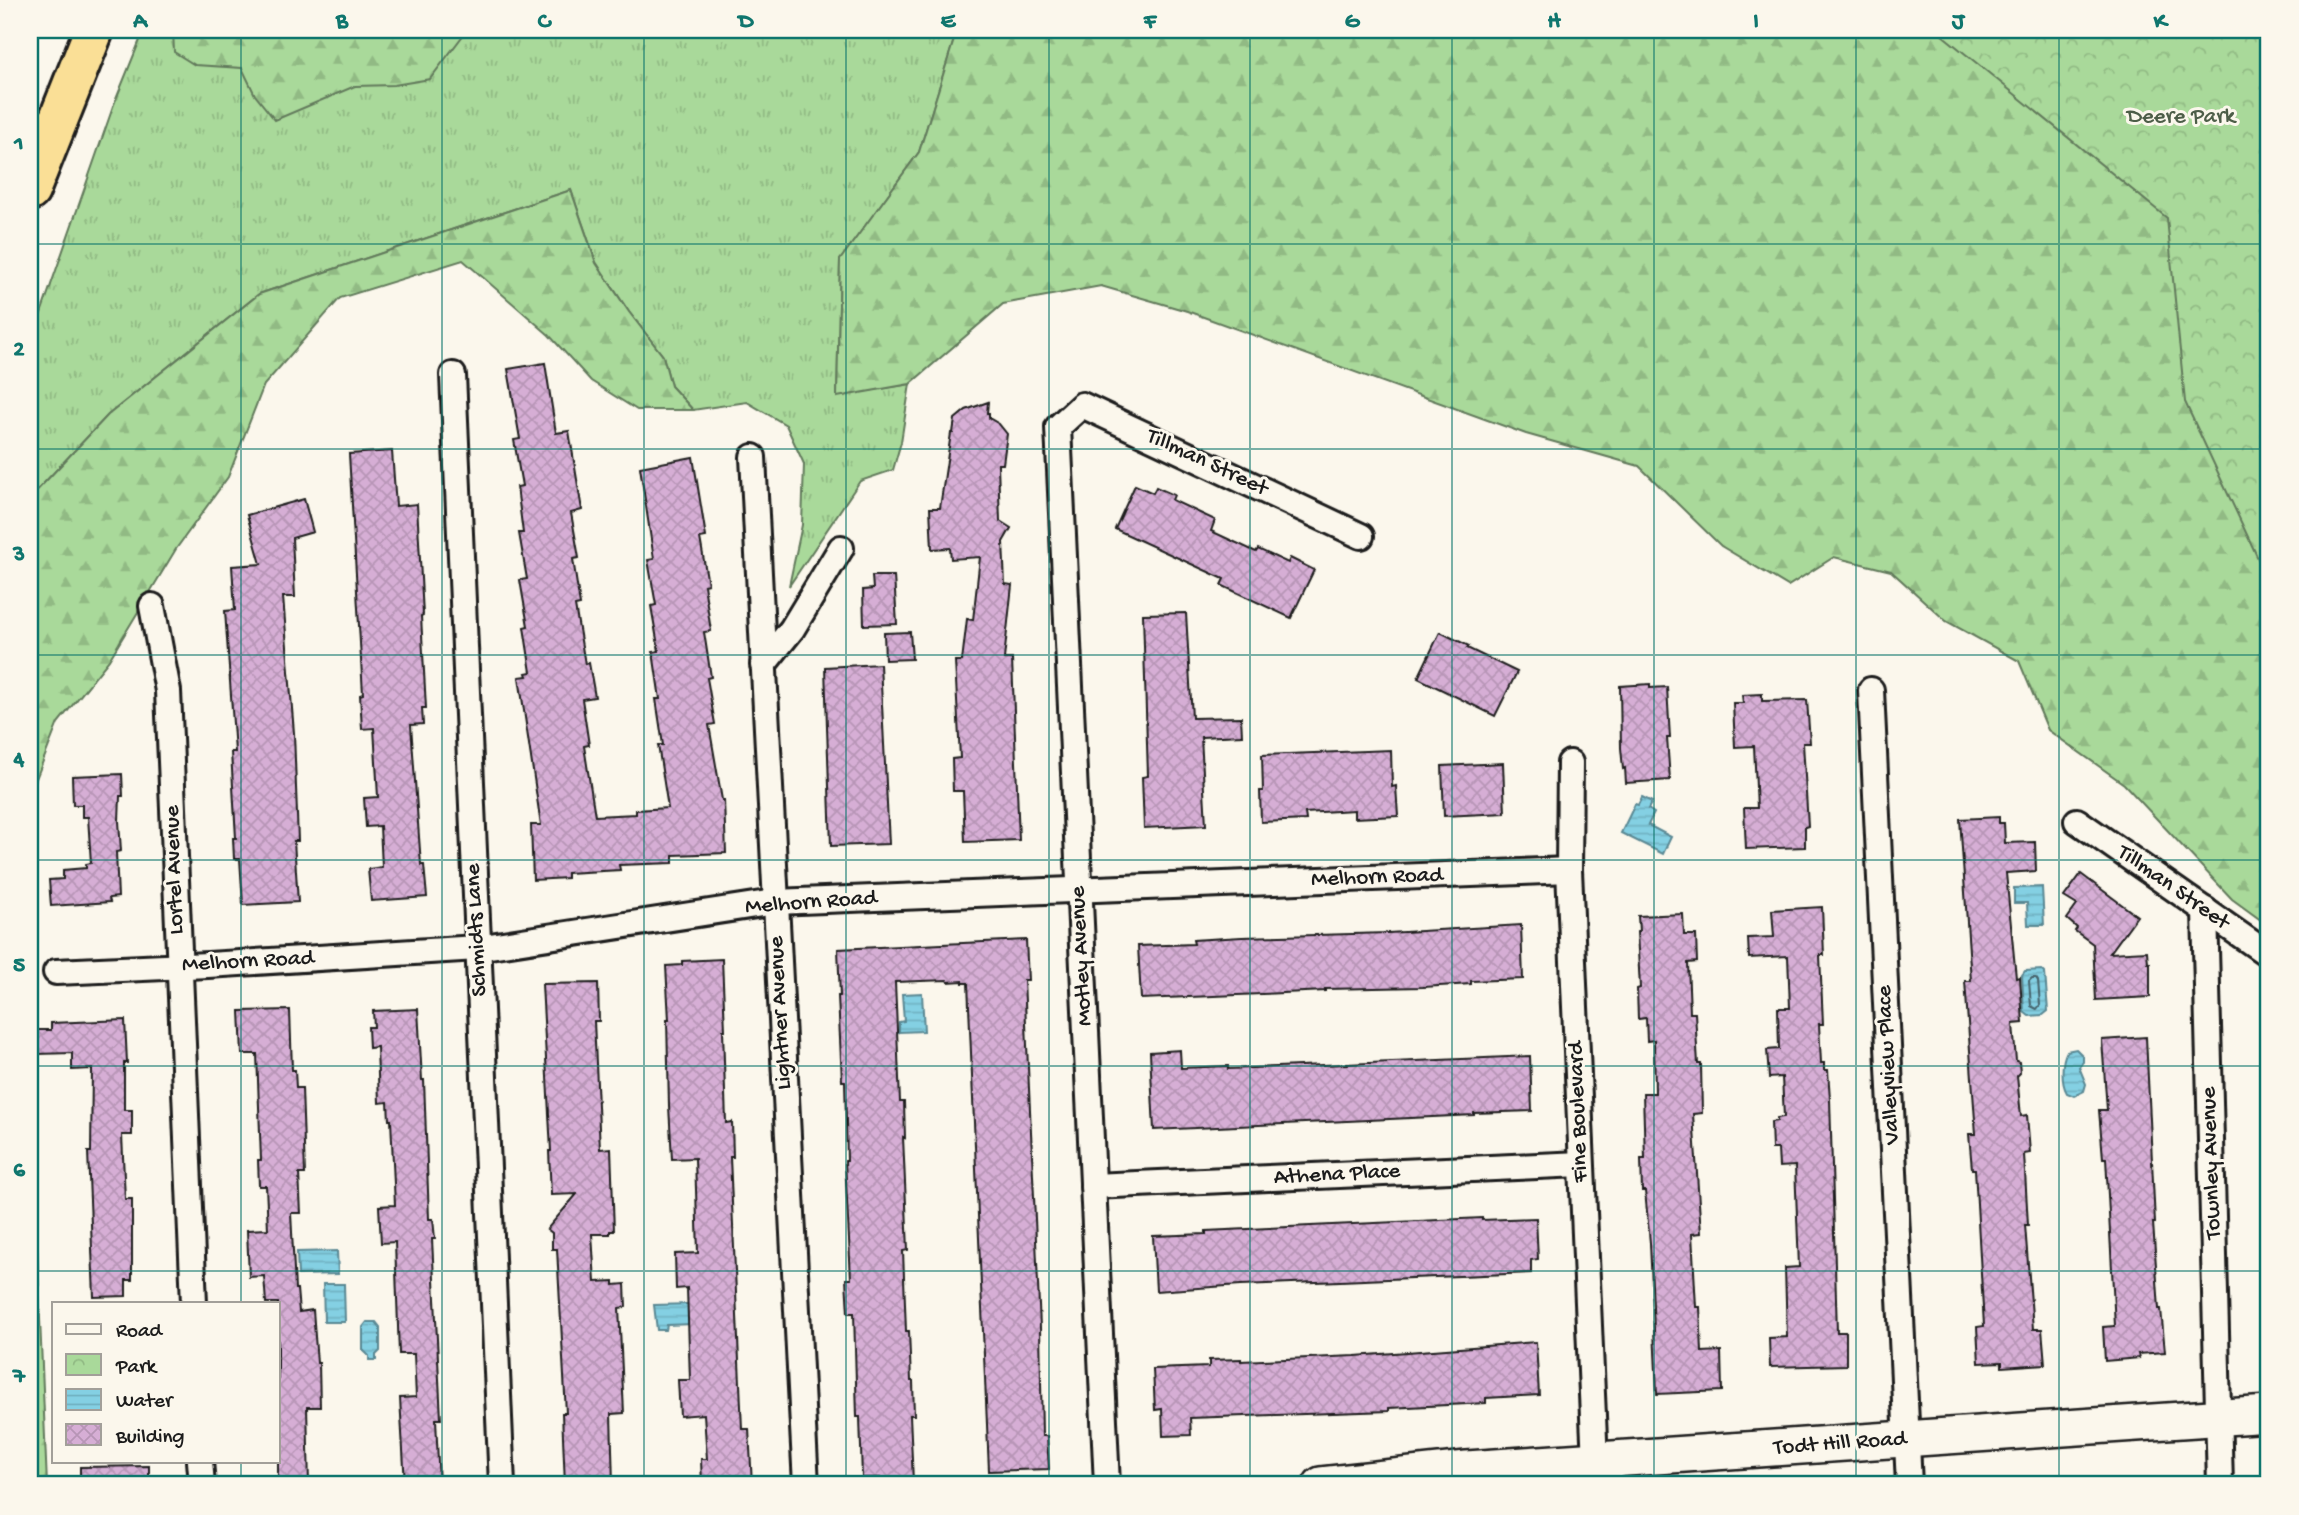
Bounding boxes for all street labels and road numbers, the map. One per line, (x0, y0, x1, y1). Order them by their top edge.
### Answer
street label: Tillman Street (1140, 422, 1273, 504)
street label: Lortel Avenue (159, 804, 191, 935)
street label: Tillman Street (2110, 838, 2236, 937)
street label: Schmidts Lane (460, 862, 494, 997)
street label: Melhorn Road (1311, 862, 1445, 894)
street label: Motley Avenue (1065, 884, 1099, 1027)
street label: Melhorn Road (744, 885, 879, 921)
street label: Lightner Avenue (763, 934, 799, 1090)
street label: Melhorn Road (181, 945, 316, 979)
street label: Valleyview Place (1871, 984, 1907, 1146)
street label: Fine Boulevard (1563, 1040, 1595, 1184)
street label: Townley Avenue (2196, 1085, 2228, 1242)
street label: Athena Place (1273, 1158, 1402, 1192)
street label: Todt Hill Road (1771, 1426, 1909, 1462)

